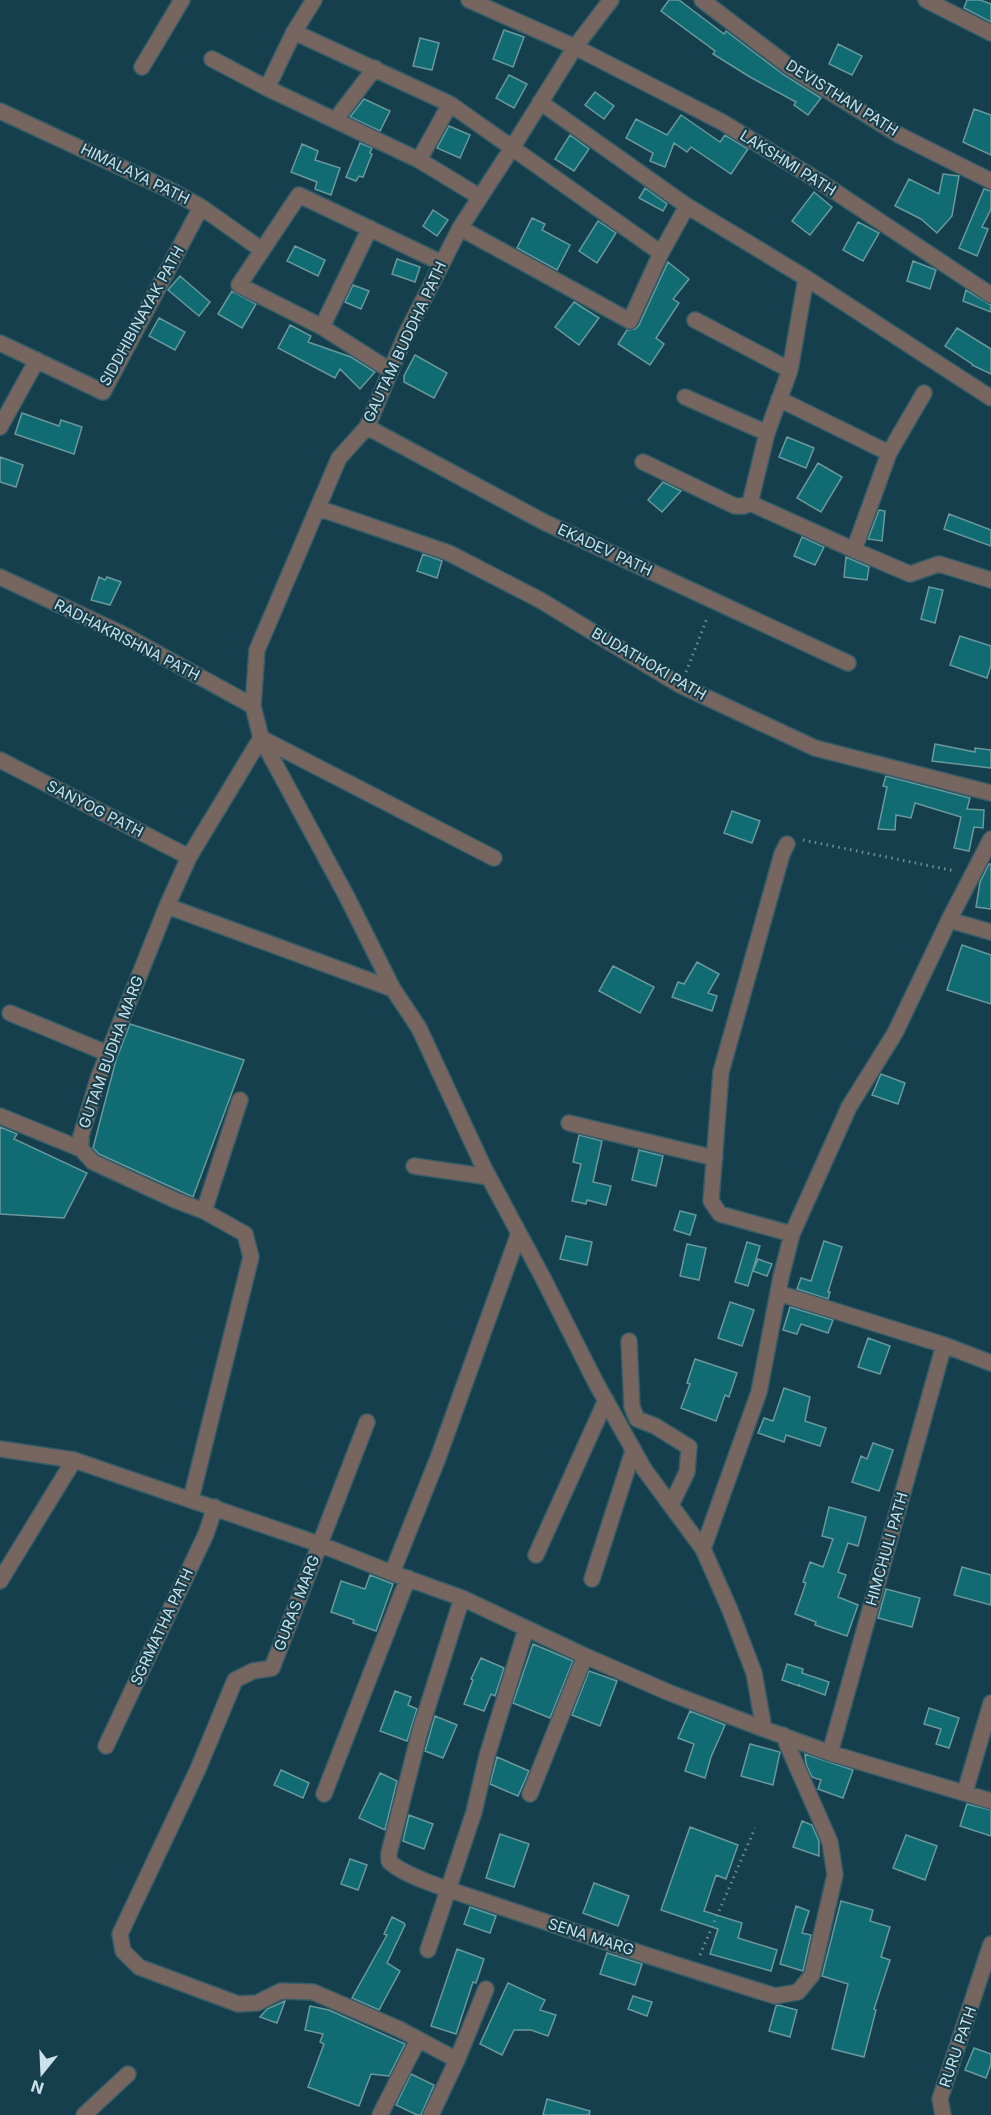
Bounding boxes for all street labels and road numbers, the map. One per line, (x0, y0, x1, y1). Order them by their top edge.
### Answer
street label: DEVISTHAN PATH (783, 55, 902, 140)
street label: LAKSHMI PATH (737, 125, 840, 200)
street label: HIMALAYA PATH (78, 139, 193, 208)
street label: SIDDHIBINAYAK PATH (95, 243, 188, 389)
street label: GAUTAM BUDDHA PATH (359, 258, 450, 425)
street label: EKADEV PATH (555, 519, 656, 580)
street label: RADHAKRISHNA PATH (51, 595, 203, 685)
street label: BUDATHOKI PATH (588, 623, 710, 704)
street label: SANYOG PATH (44, 776, 147, 841)
street label: GUTAM BUDHA MARG (74, 973, 147, 1131)
street label: HIMCHULI PATH (861, 1490, 912, 1608)
street label: GURAS MARG (270, 1552, 323, 1653)
street label: SGRMATHA PATH (126, 1565, 197, 1688)
street label: SENA MARG (546, 1914, 637, 1959)
street label: RURU PATH (935, 2004, 980, 2090)

